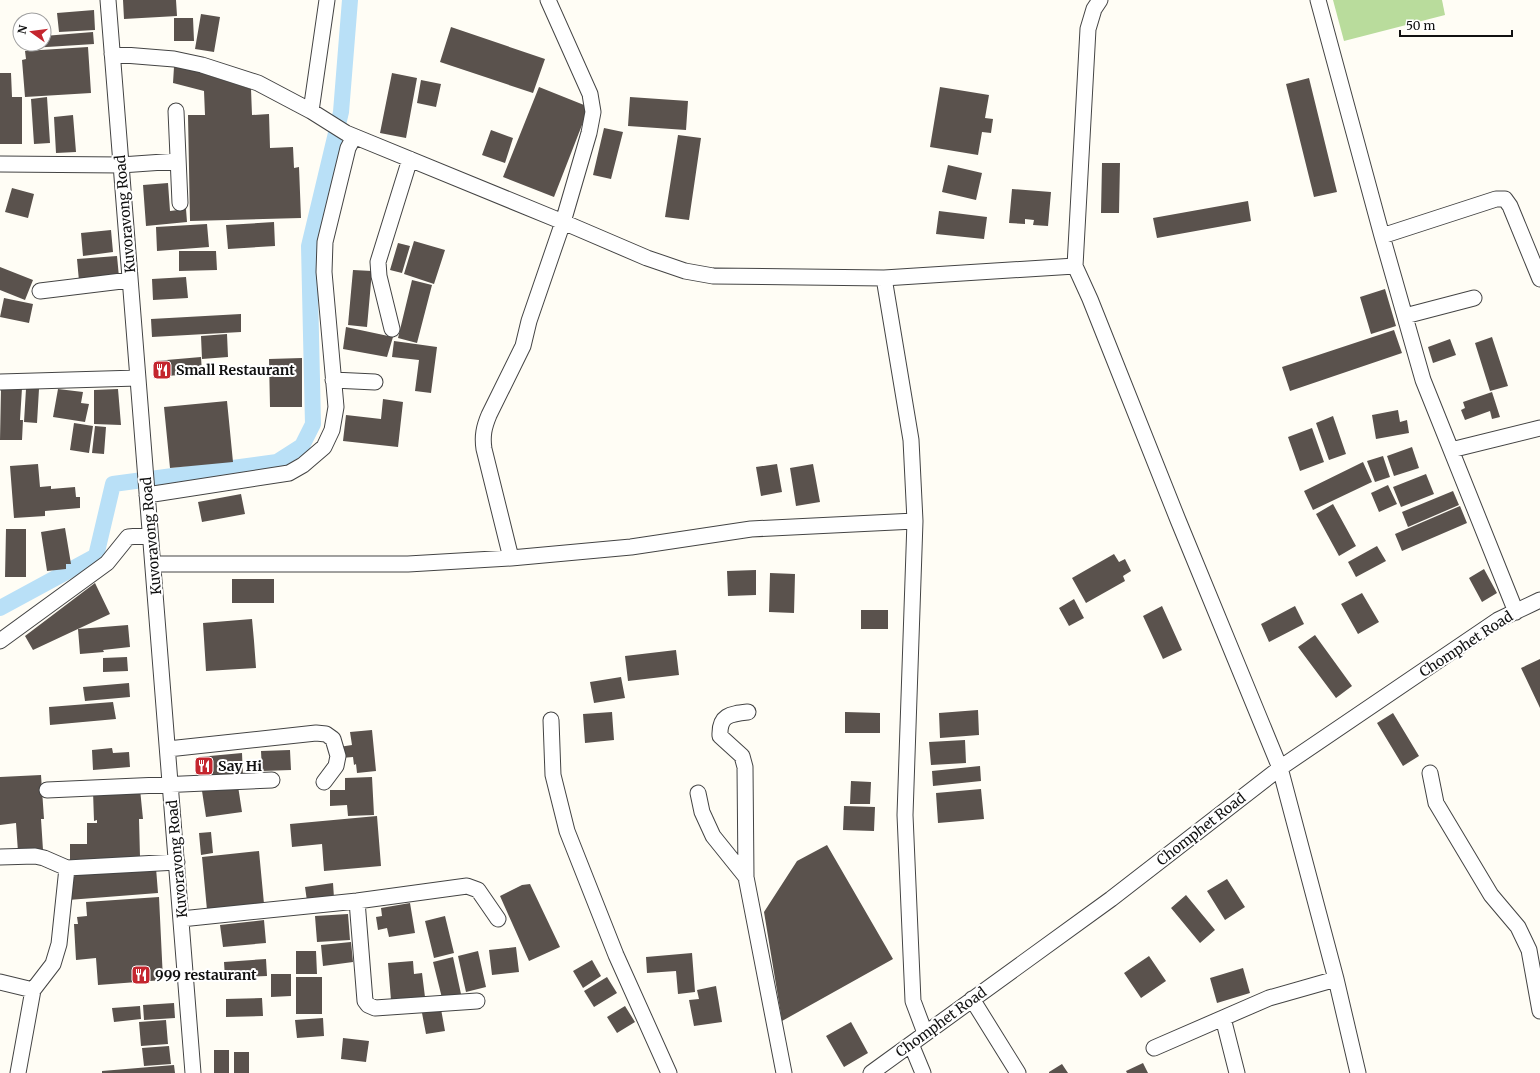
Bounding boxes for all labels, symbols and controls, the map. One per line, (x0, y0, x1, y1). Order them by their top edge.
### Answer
north arrow (12, 12, 52, 52)
scale bar (1400, 12, 1512, 38)
text: 50 m (1406, 18, 1435, 33)
text: N (14, 23, 30, 35)
street label: Kuvoravong Road (111, 154, 139, 274)
restaurant icon: Small Restaurant (151, 359, 173, 381)
place label: Small Restaurant (176, 361, 295, 379)
street label: Kuvoravong Road (137, 476, 165, 596)
street label: Chomphet Road (1416, 607, 1517, 681)
restaurant icon: Say Hi (193, 755, 215, 777)
place label: Say Hi (218, 757, 262, 775)
street label: Chomphet Road (1153, 788, 1249, 869)
street label: Kuvoravong Road (163, 799, 191, 919)
restaurant icon: 999 restaurant (130, 964, 152, 986)
place label: 999 restaurant (155, 966, 257, 984)
street label: Chomphet Road (892, 983, 990, 1061)

